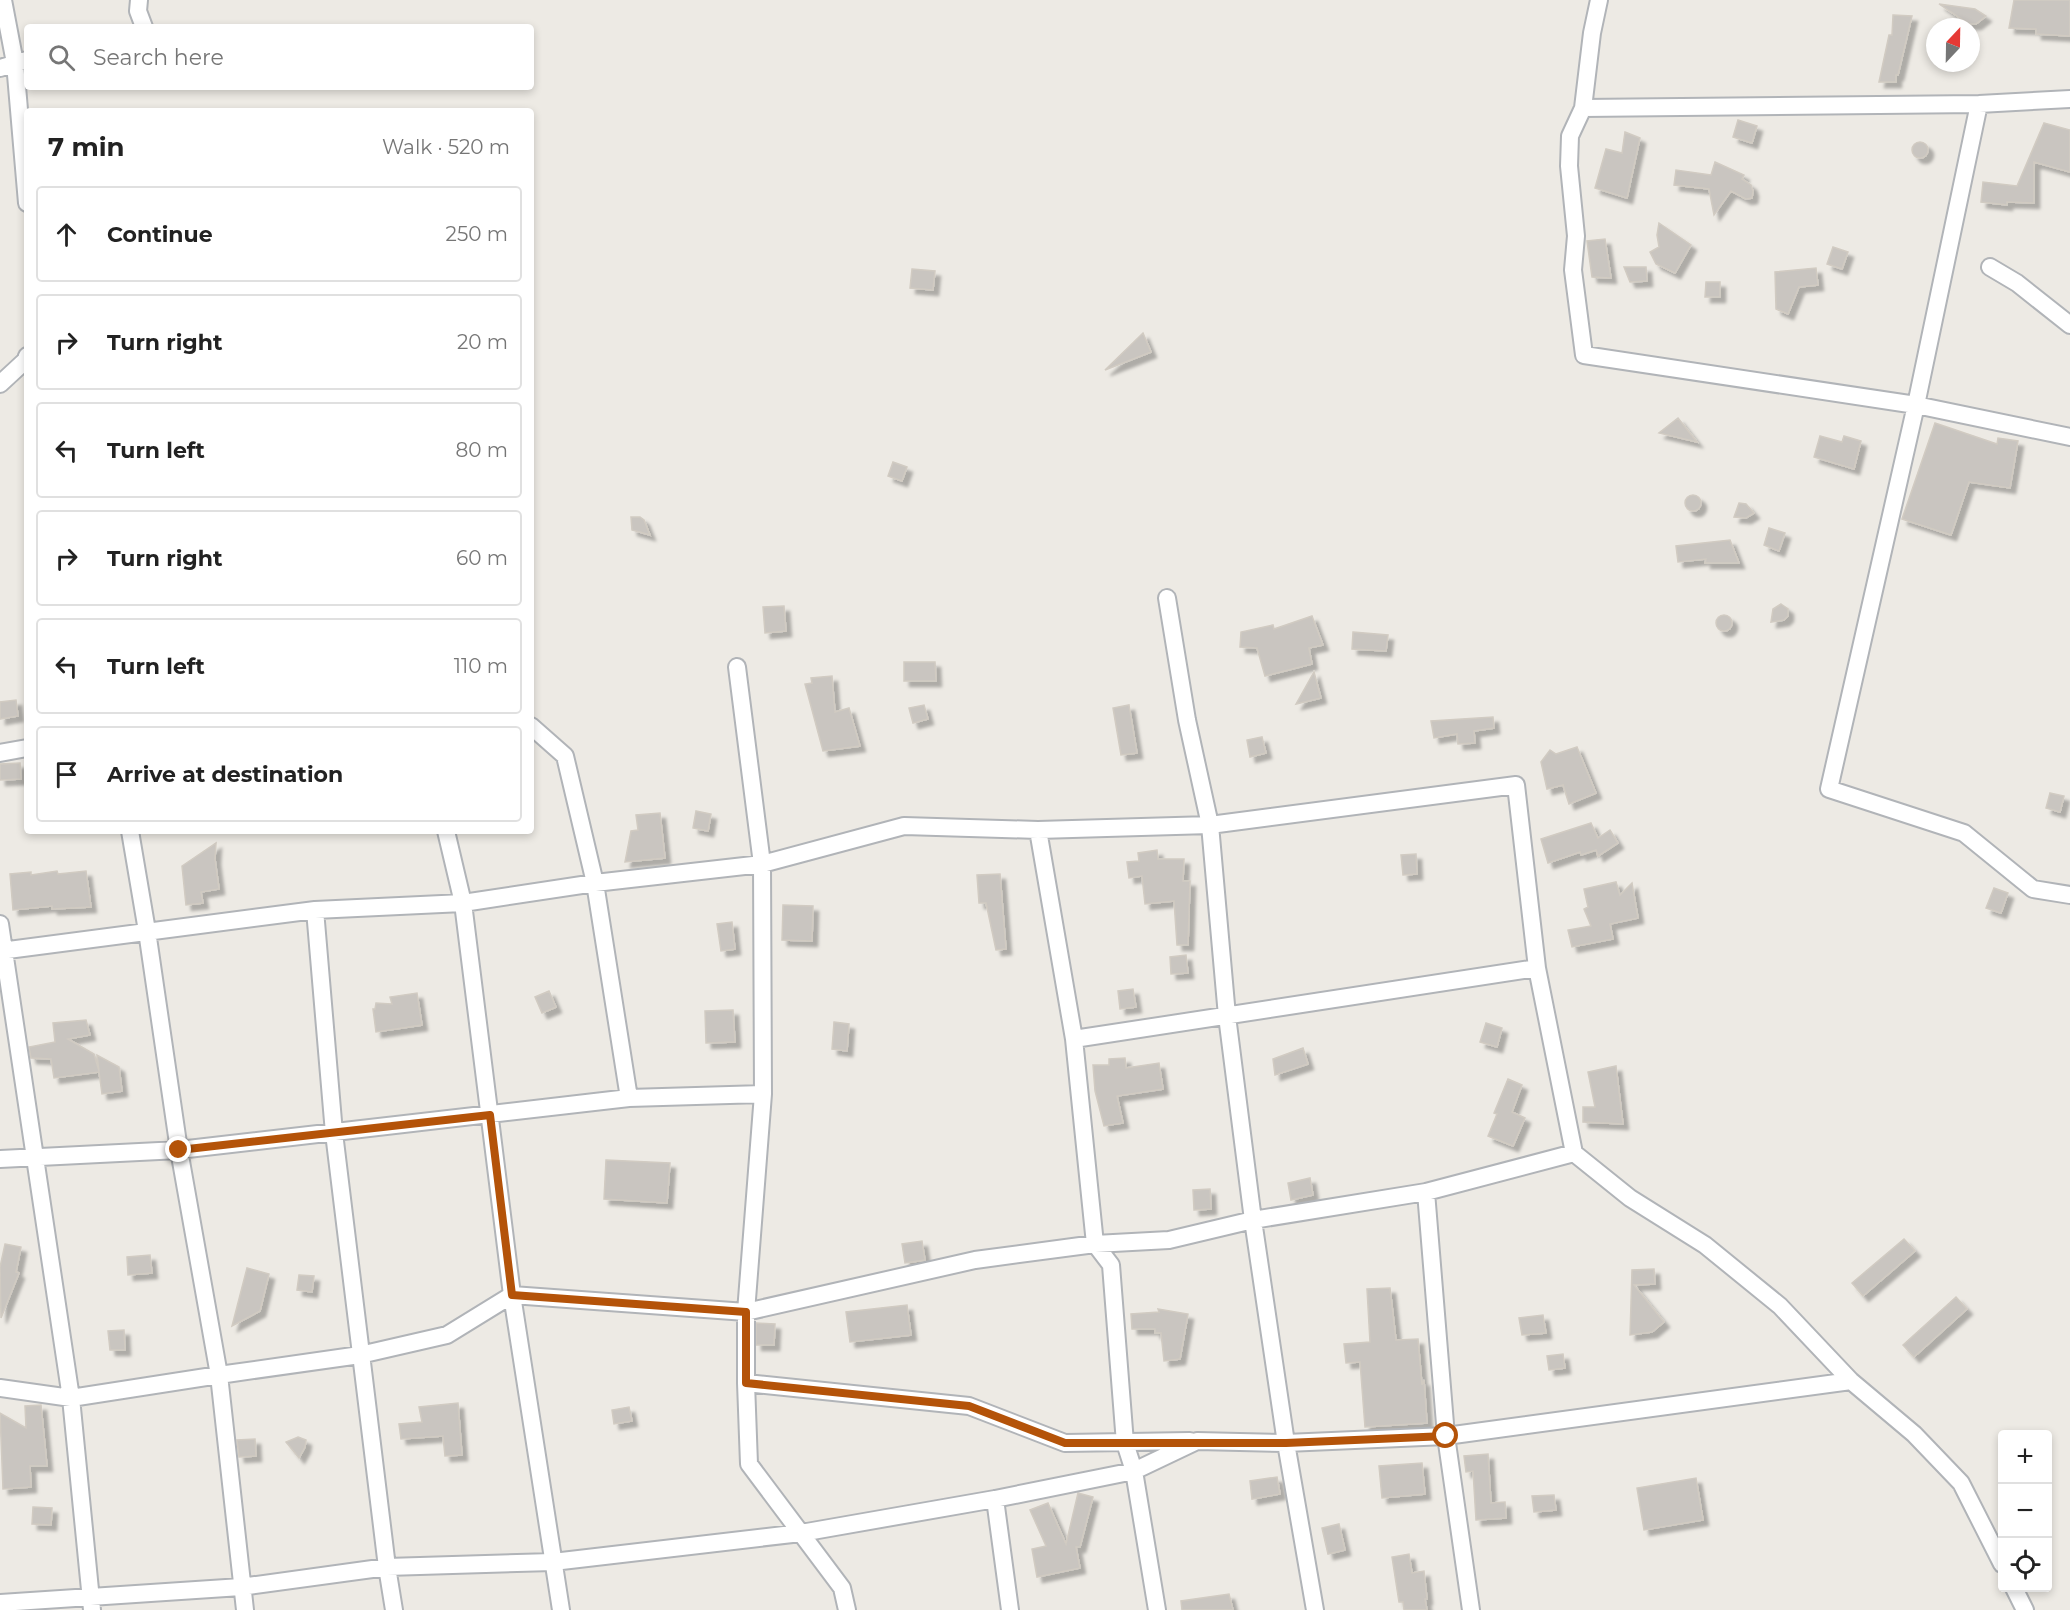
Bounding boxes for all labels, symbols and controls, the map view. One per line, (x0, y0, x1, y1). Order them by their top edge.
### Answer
north arrow (1926, 18, 1980, 72)
search box (24, 24, 534, 90)
icon: search (45, 41, 78, 74)
text: Search here (93, 44, 224, 71)
text: 7 min (48, 131, 125, 163)
text: Walk · 520 m (382, 135, 510, 159)
icon: ahead (50, 218, 83, 251)
text: Continue (107, 221, 213, 248)
text: 250 m (446, 222, 508, 246)
icon: right (50, 326, 83, 359)
text: Turn right (107, 329, 222, 356)
text: 20 m (457, 330, 508, 354)
icon: left (50, 434, 83, 467)
text: Turn left (107, 437, 205, 464)
text: 80 m (456, 438, 508, 462)
icon: right (50, 542, 83, 575)
text: Turn right (107, 545, 222, 572)
text: 60 m (456, 546, 508, 570)
icon: left (50, 650, 83, 683)
text: Turn left (107, 653, 205, 680)
text: 110 m (454, 654, 508, 678)
icon: arrive (50, 758, 83, 791)
text: Arrive at destination (107, 761, 343, 788)
route end (165, 1136, 191, 1162)
route start (1432, 1422, 1458, 1448)
map controls (1998, 1430, 2052, 1592)
button: + (1998, 1430, 2052, 1484)
button: − (1998, 1484, 2052, 1538)
button: locate (1998, 1538, 2052, 1592)

